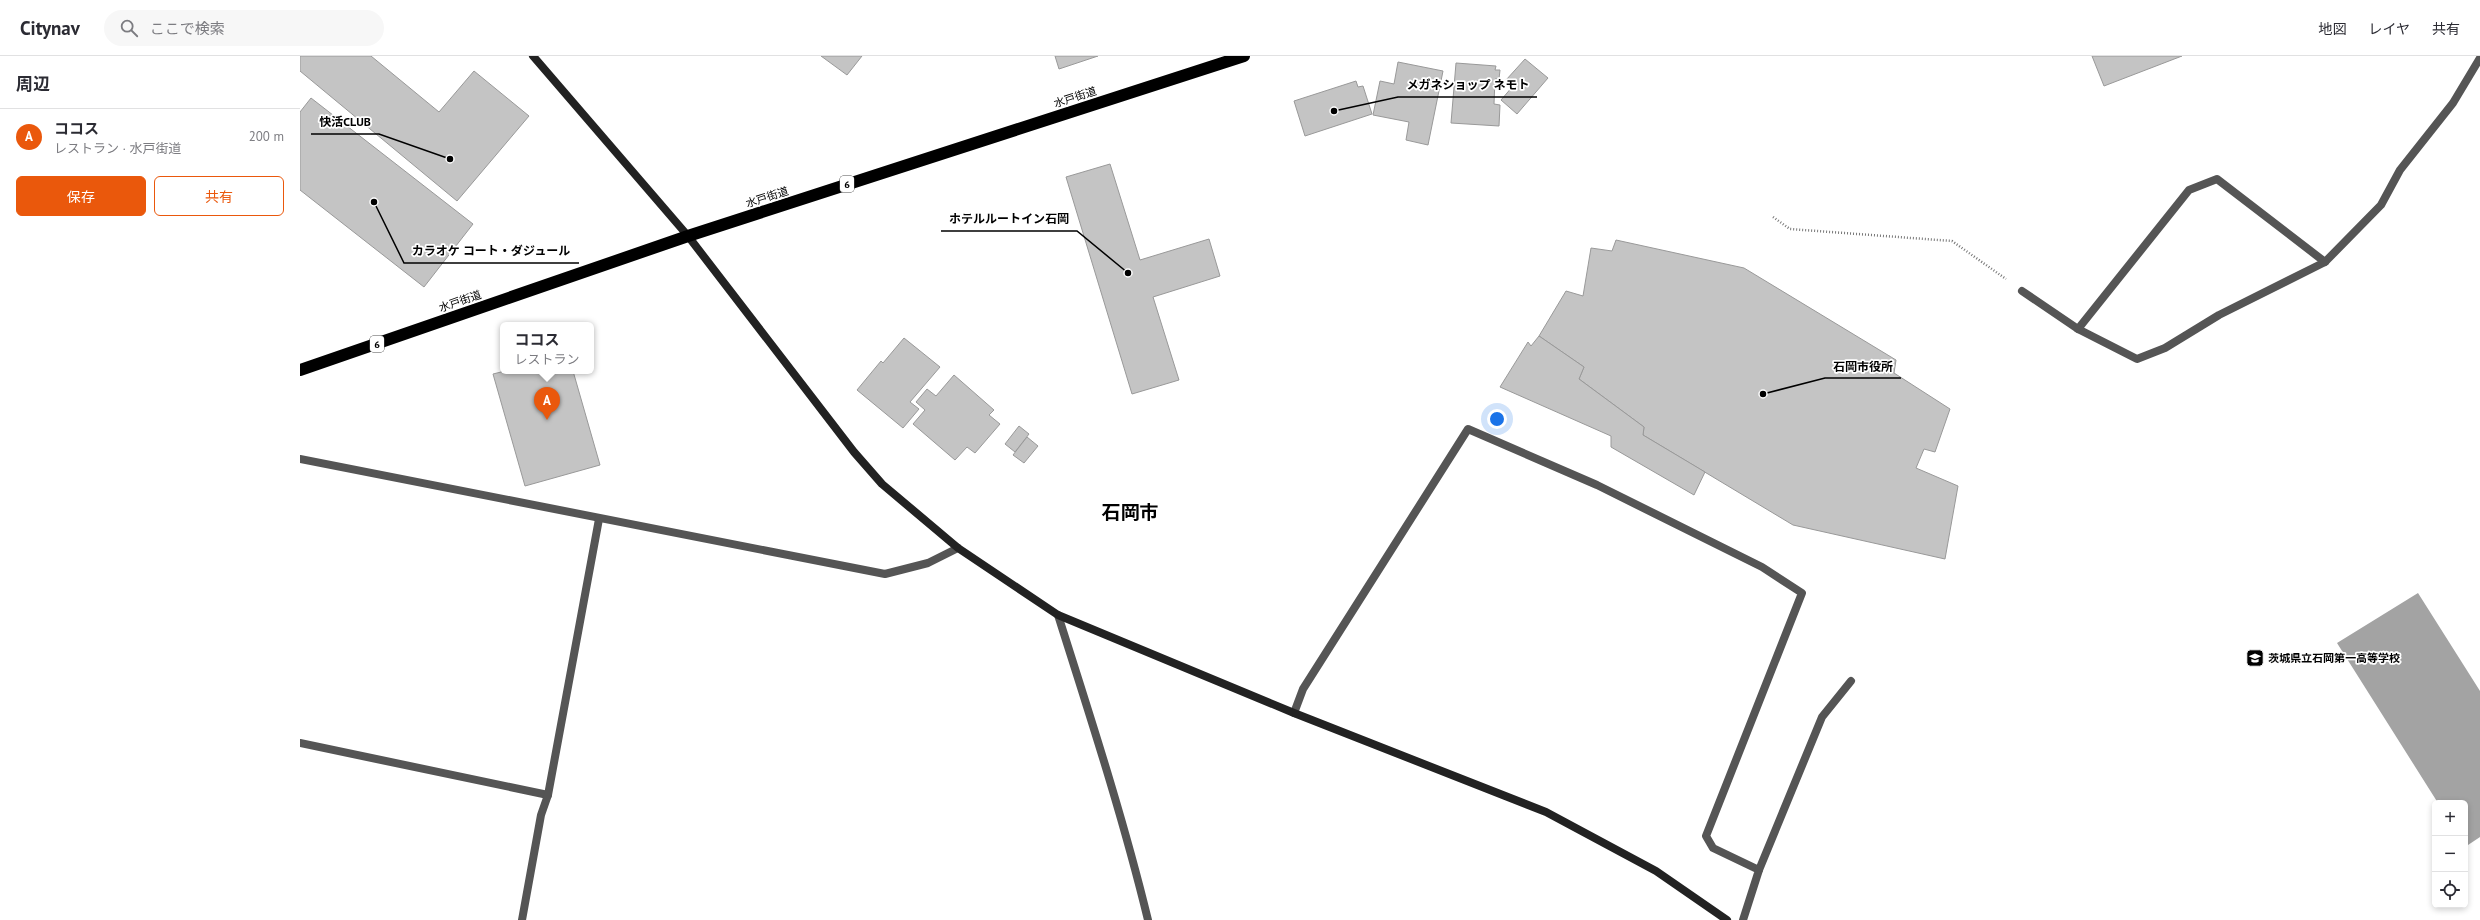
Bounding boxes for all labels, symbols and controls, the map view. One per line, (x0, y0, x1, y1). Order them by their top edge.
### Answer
search box (104, 10, 384, 46)
text: Citynav (20, 16, 80, 40)
icon: search (118, 17, 140, 39)
text: ここで検索 (150, 19, 225, 38)
text: 地図 (2318, 20, 2346, 38)
text: レイヤ (2368, 20, 2410, 38)
text: 共有 (2432, 20, 2460, 38)
text: 周辺 (16, 73, 50, 95)
callout: メガネショップ ネモト (1398, 73, 1537, 97)
text: メガネショップ ネモト (1406, 77, 1530, 92)
street label: 水戸街道 (1052, 84, 1098, 110)
callout: 快活CLUB (311, 110, 379, 134)
text: 快活CLUB (319, 114, 371, 129)
text: ココス (54, 119, 99, 138)
text: A (25, 128, 33, 145)
text: 200 m (249, 128, 284, 145)
text: レストラン · 水戸街道 (54, 140, 181, 157)
button: 保存 (16, 176, 146, 216)
button: 共有 (154, 176, 284, 216)
road number: 6 (840, 176, 854, 192)
street label: 水戸街道 (744, 184, 790, 210)
callout: ホテルルートイン石岡 (941, 207, 1077, 231)
text: ホテルルートイン石岡 (949, 211, 1069, 226)
callout: カラオケ コート・ダジュール (404, 239, 579, 263)
text: カラオケ コート・ダジュール (412, 243, 570, 258)
street label: 水戸街道 (437, 287, 483, 315)
popup (500, 322, 594, 374)
text: ココス (514, 330, 560, 349)
road number: 6 (370, 336, 384, 352)
text: レストラン (514, 351, 580, 368)
callout: 石岡市役所 (1825, 354, 1901, 378)
text: 石岡市役所 (1833, 359, 1893, 374)
pin: A (534, 387, 560, 420)
your location (1487, 409, 1507, 429)
district label: 石岡市 (1101, 500, 1159, 524)
school or university icon: 茨城県立石岡第一高等学校 (2245, 648, 2265, 668)
place label: 茨城県立石岡第一高等学校 (2268, 651, 2400, 665)
map controls (2432, 800, 2468, 908)
button: + (2432, 800, 2468, 836)
button: − (2432, 836, 2468, 872)
button: locate (2432, 872, 2468, 908)

